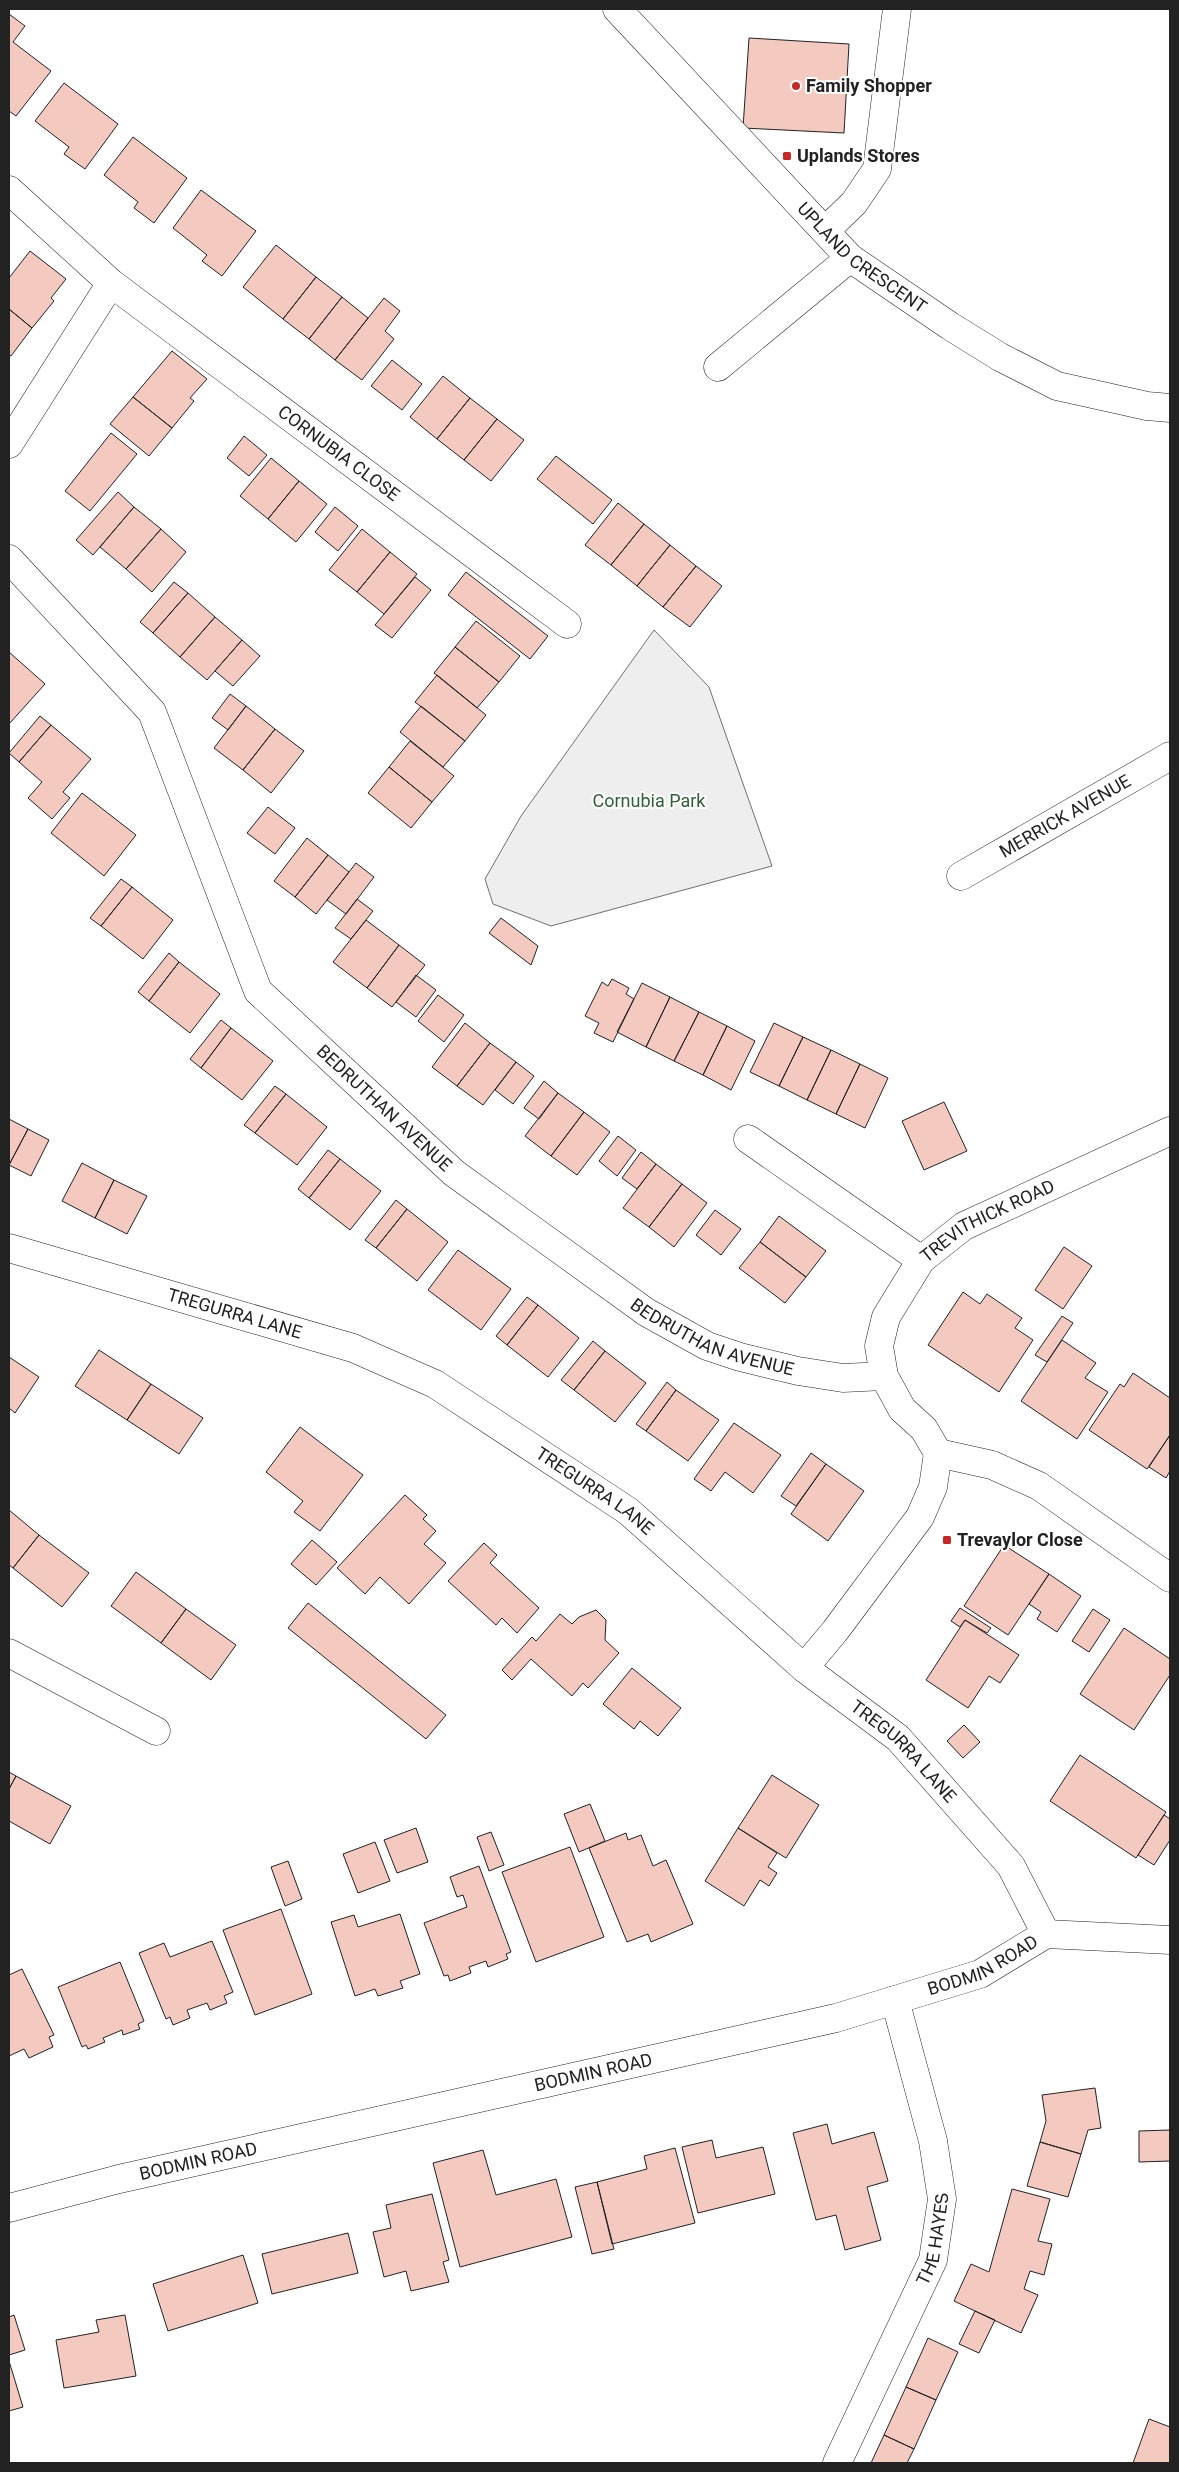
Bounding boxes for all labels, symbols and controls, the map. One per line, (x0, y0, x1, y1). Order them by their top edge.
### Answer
place label: Family Shopper (806, 75, 932, 96)
marker: Family Shopper (790, 80, 802, 92)
place label: Uplands Stores (797, 145, 920, 166)
marker: Uplands Stores (781, 150, 793, 162)
street label: UPLAND CRESCENT (793, 198, 931, 317)
street label: CORNUBIA CLOSE (274, 401, 404, 505)
street label: MERRICK AVENUE (995, 770, 1134, 862)
park label: Cornubia Park (593, 790, 706, 811)
street label: BEDRUTHAN AVENUE (313, 1040, 456, 1175)
street label: TREVITHICK ROAD (916, 1175, 1058, 1266)
street label: TREGURRA LANE (165, 1284, 305, 1343)
street label: BEDRUTHAN AVENUE (627, 1293, 796, 1380)
street label: TREGURRA LANE (532, 1442, 658, 1539)
place label: Trevaylor Close (957, 1529, 1083, 1550)
marker: Trevaylor Close (941, 1534, 953, 1546)
street label: TREGURRA LANE (847, 1695, 961, 1807)
street label: BODMIN ROAD (925, 1930, 1042, 1999)
street label: BODMIN ROAD (532, 2049, 654, 2095)
street label: BODMIN ROAD (137, 2137, 259, 2184)
street label: THE HAYES (912, 2191, 953, 2288)

